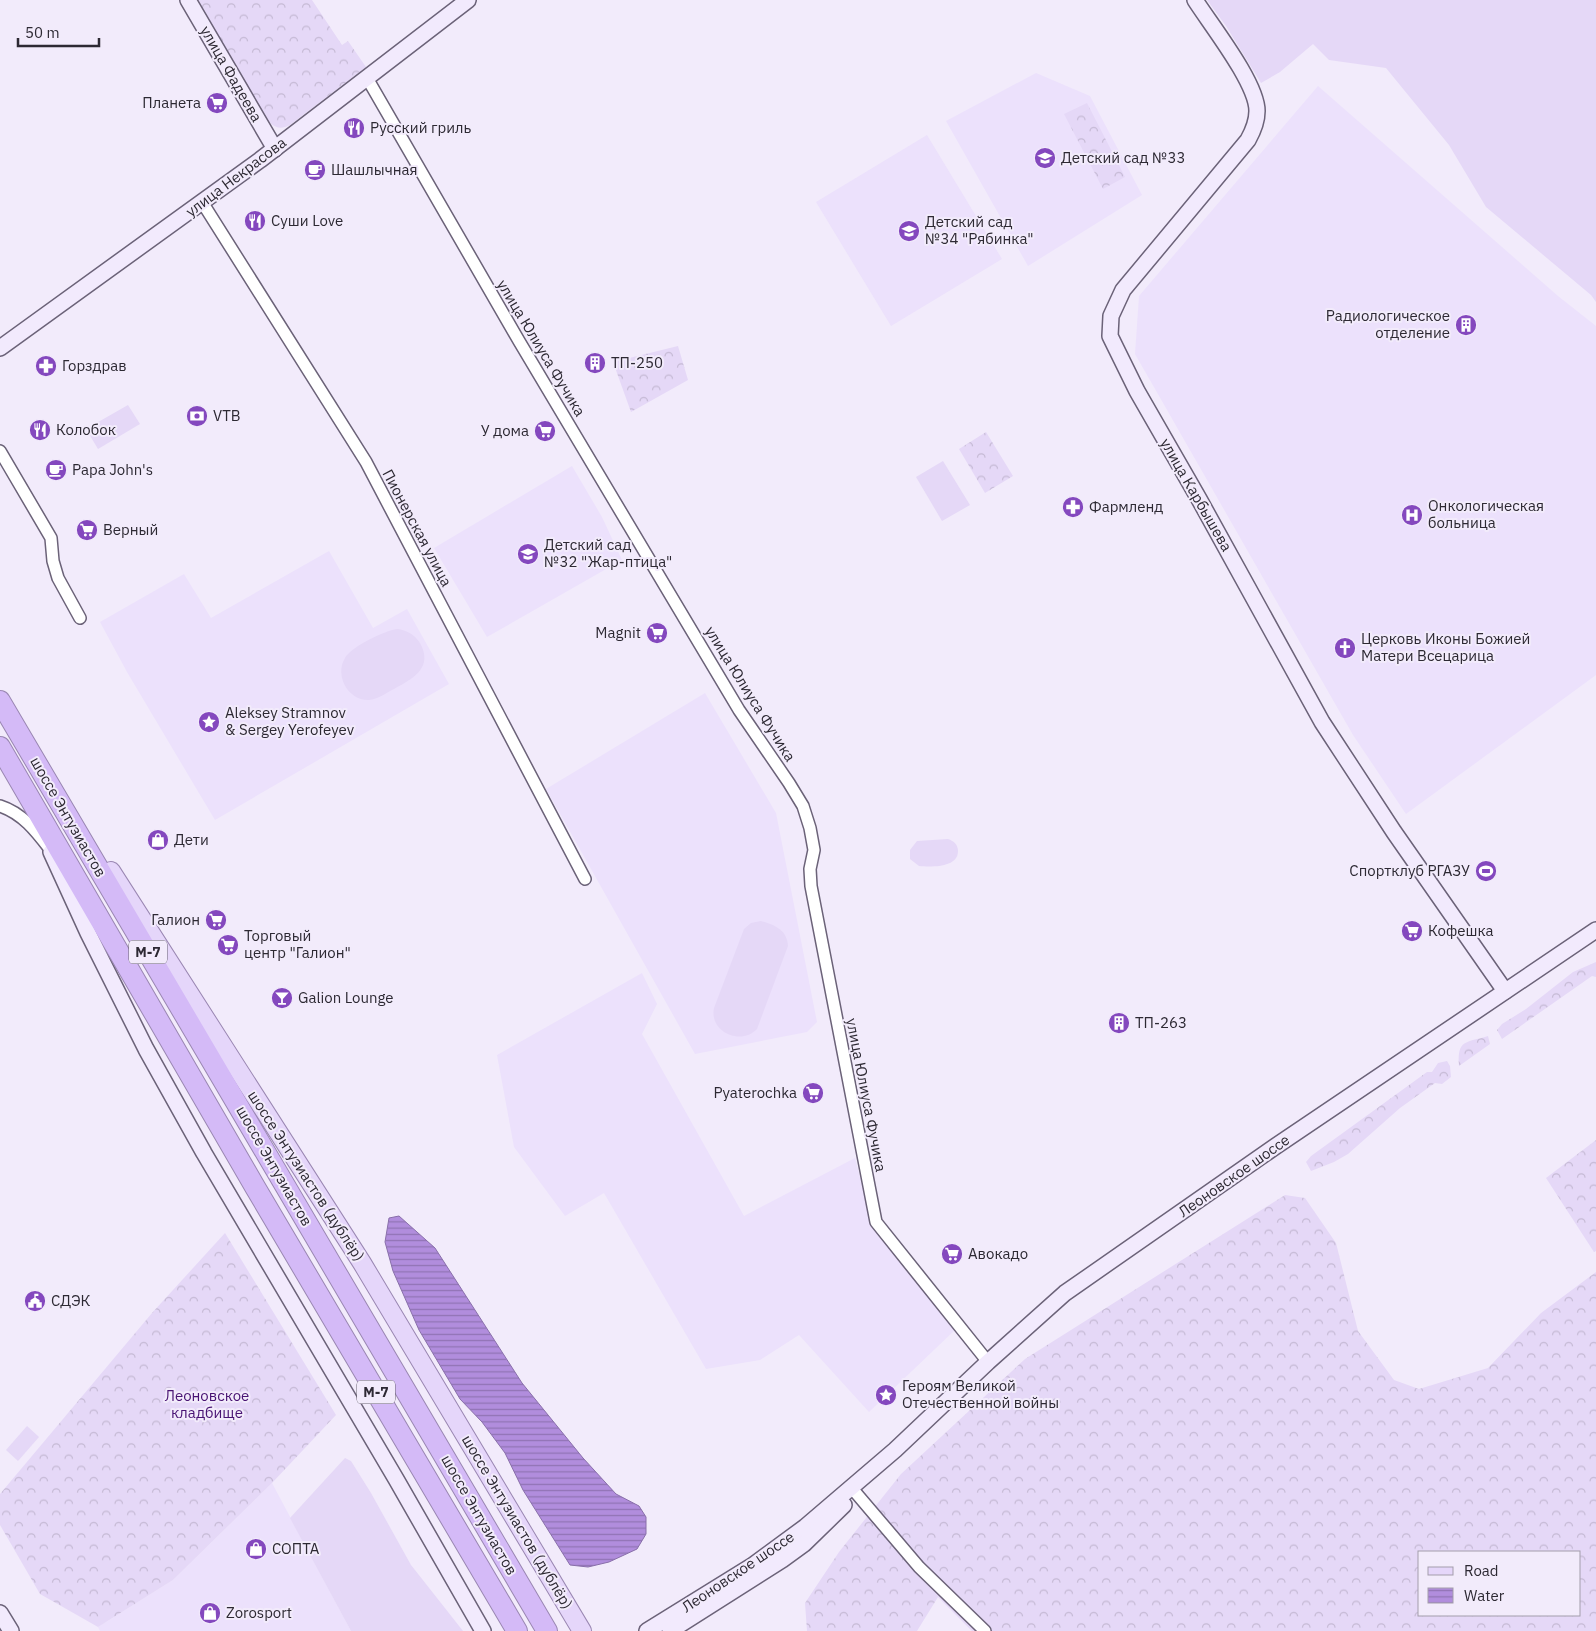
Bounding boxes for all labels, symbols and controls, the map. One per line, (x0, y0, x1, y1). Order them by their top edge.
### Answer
scale bar (18, 15, 99, 47)
street label: улица Фадеева (196, 22, 267, 125)
text: 50 m (25, 23, 60, 42)
supermarket icon: Планета (205, 91, 229, 115)
place label: Планета (142, 93, 201, 112)
restaurant icon: Русский гриль (342, 116, 366, 140)
place label: Русский гриль (370, 118, 472, 137)
street label: улица Некрасова (182, 133, 290, 221)
school or university icon: Детский сад №33 (1033, 146, 1057, 170)
place label: Детский сад №33 (1061, 148, 1186, 167)
cafe icon: Шашлычная (303, 158, 327, 182)
place label: Шашлычная (331, 160, 418, 179)
restaurant icon: Суши Love (243, 209, 267, 233)
place label: Суши Love (271, 211, 343, 230)
place label: Детский сад №34 "Рябинка" (925, 212, 1034, 248)
school or university icon: Детский сад №34 "Рябинка" (897, 219, 921, 243)
street label: улица Юлиуса Фучика (493, 276, 590, 420)
place label: Радиологическое отделение (1326, 306, 1450, 342)
building icon: Радиологическое отделение (1454, 313, 1478, 337)
building icon: ТП-250 (583, 351, 607, 375)
place label: ТП-250 (611, 353, 663, 372)
pharmacy icon: Горздрав (34, 354, 58, 378)
place label: Горздрав (62, 356, 127, 375)
bank icon: VTB (185, 404, 209, 428)
place label: VTB (213, 406, 241, 425)
restaurant icon: Колобок (28, 418, 52, 442)
supermarket icon: У дома (533, 419, 557, 443)
place label: Колобок (56, 420, 116, 439)
place label: У дома (481, 421, 529, 440)
street label: улица Карбышева (1156, 435, 1237, 555)
cafe icon: Papa John's (44, 458, 68, 482)
place label: Papa John's (72, 460, 153, 479)
street label: Пионерская улица (379, 466, 456, 590)
pharmacy icon: Фармленд (1061, 495, 1085, 519)
place label: Онкологическая больница (1428, 496, 1544, 532)
place label: Фармленд (1089, 497, 1163, 516)
hospital icon: Онкологическая больница (1400, 503, 1424, 527)
supermarket icon: Верный (75, 518, 99, 542)
place label: Верный (103, 520, 158, 539)
place label: Детский сад №32 "Жар-птица" (544, 535, 672, 571)
school or university icon: Детский сад №32 "Жар-птица" (516, 542, 540, 566)
supermarket icon: Magnit (645, 621, 669, 645)
street label: улица Юлиуса Фучика (701, 622, 800, 765)
place label: Magnit (595, 623, 641, 642)
place label: Церковь Иконы Божией Матери Всецарица (1361, 629, 1530, 665)
church icon: Церковь Иконы Божией Матери Всецарица (1333, 636, 1357, 660)
place label: Aleksey Stramnov & Sergey Yerofeyev (225, 703, 355, 739)
place icon: Aleksey Stramnov & Sergey Yerofeyev (197, 710, 221, 734)
street label: шоссе Энтузиастов (26, 753, 111, 880)
shop icon: Дети (146, 828, 170, 852)
place label: Дети (174, 830, 209, 849)
sports icon: Спортклуб РГАЗУ (1474, 859, 1498, 883)
place label: Спортклуб РГАЗУ (1349, 861, 1470, 880)
supermarket icon: Галион (204, 908, 228, 932)
place label: Галион (151, 910, 200, 929)
supermarket icon: Кофешка (1400, 919, 1424, 943)
place label: Кофешка (1428, 921, 1494, 940)
place label: Торговый центр "Галион" (244, 926, 351, 962)
supermarket icon: Торговый центр "Галион" (216, 933, 240, 957)
road number: М-7 (129, 940, 167, 964)
bar icon: Galion Lounge (270, 986, 294, 1010)
place label: Galion Lounge (298, 988, 394, 1007)
building icon: ТП-263 (1107, 1011, 1131, 1035)
place label: ТП-263 (1135, 1013, 1187, 1032)
street label: улица Юлиуса Фучика (842, 1016, 891, 1173)
supermarket icon: Pyaterochka (801, 1081, 825, 1105)
place label: Pyaterochka (713, 1083, 797, 1102)
street label: шоссе Энтузиастов (дублёр) (244, 1087, 369, 1265)
street label: шоссе Энтузиастов (232, 1102, 317, 1229)
street label: Леоновское шоссе (1174, 1130, 1293, 1221)
supermarket icon: Авокадо (940, 1242, 964, 1266)
place label: Авокадо (968, 1244, 1028, 1263)
public building icon: СДЭК (23, 1289, 47, 1313)
place label: СДЭК (51, 1291, 91, 1310)
place label: Героям Великой Отечественной войны (902, 1376, 1059, 1412)
road number: М-7 (357, 1380, 395, 1404)
place icon: Героям Великой Отечественной войны (874, 1383, 898, 1407)
park label: Леоновское кладбище (165, 1386, 249, 1422)
street label: шоссе Энтузиастов (дублёр) (458, 1431, 577, 1612)
street label: шоссе Энтузиастов (437, 1451, 522, 1578)
street label: Леоновское шоссе (678, 1527, 798, 1616)
shop icon: СОПТА (244, 1537, 268, 1561)
place label: СОПТА (272, 1539, 320, 1558)
legend (1418, 1551, 1581, 1616)
text: Road (1464, 1561, 1499, 1580)
text: Water (1464, 1586, 1505, 1605)
shop icon: Zorosport (198, 1601, 222, 1625)
place label: Zorosport (226, 1603, 292, 1622)

